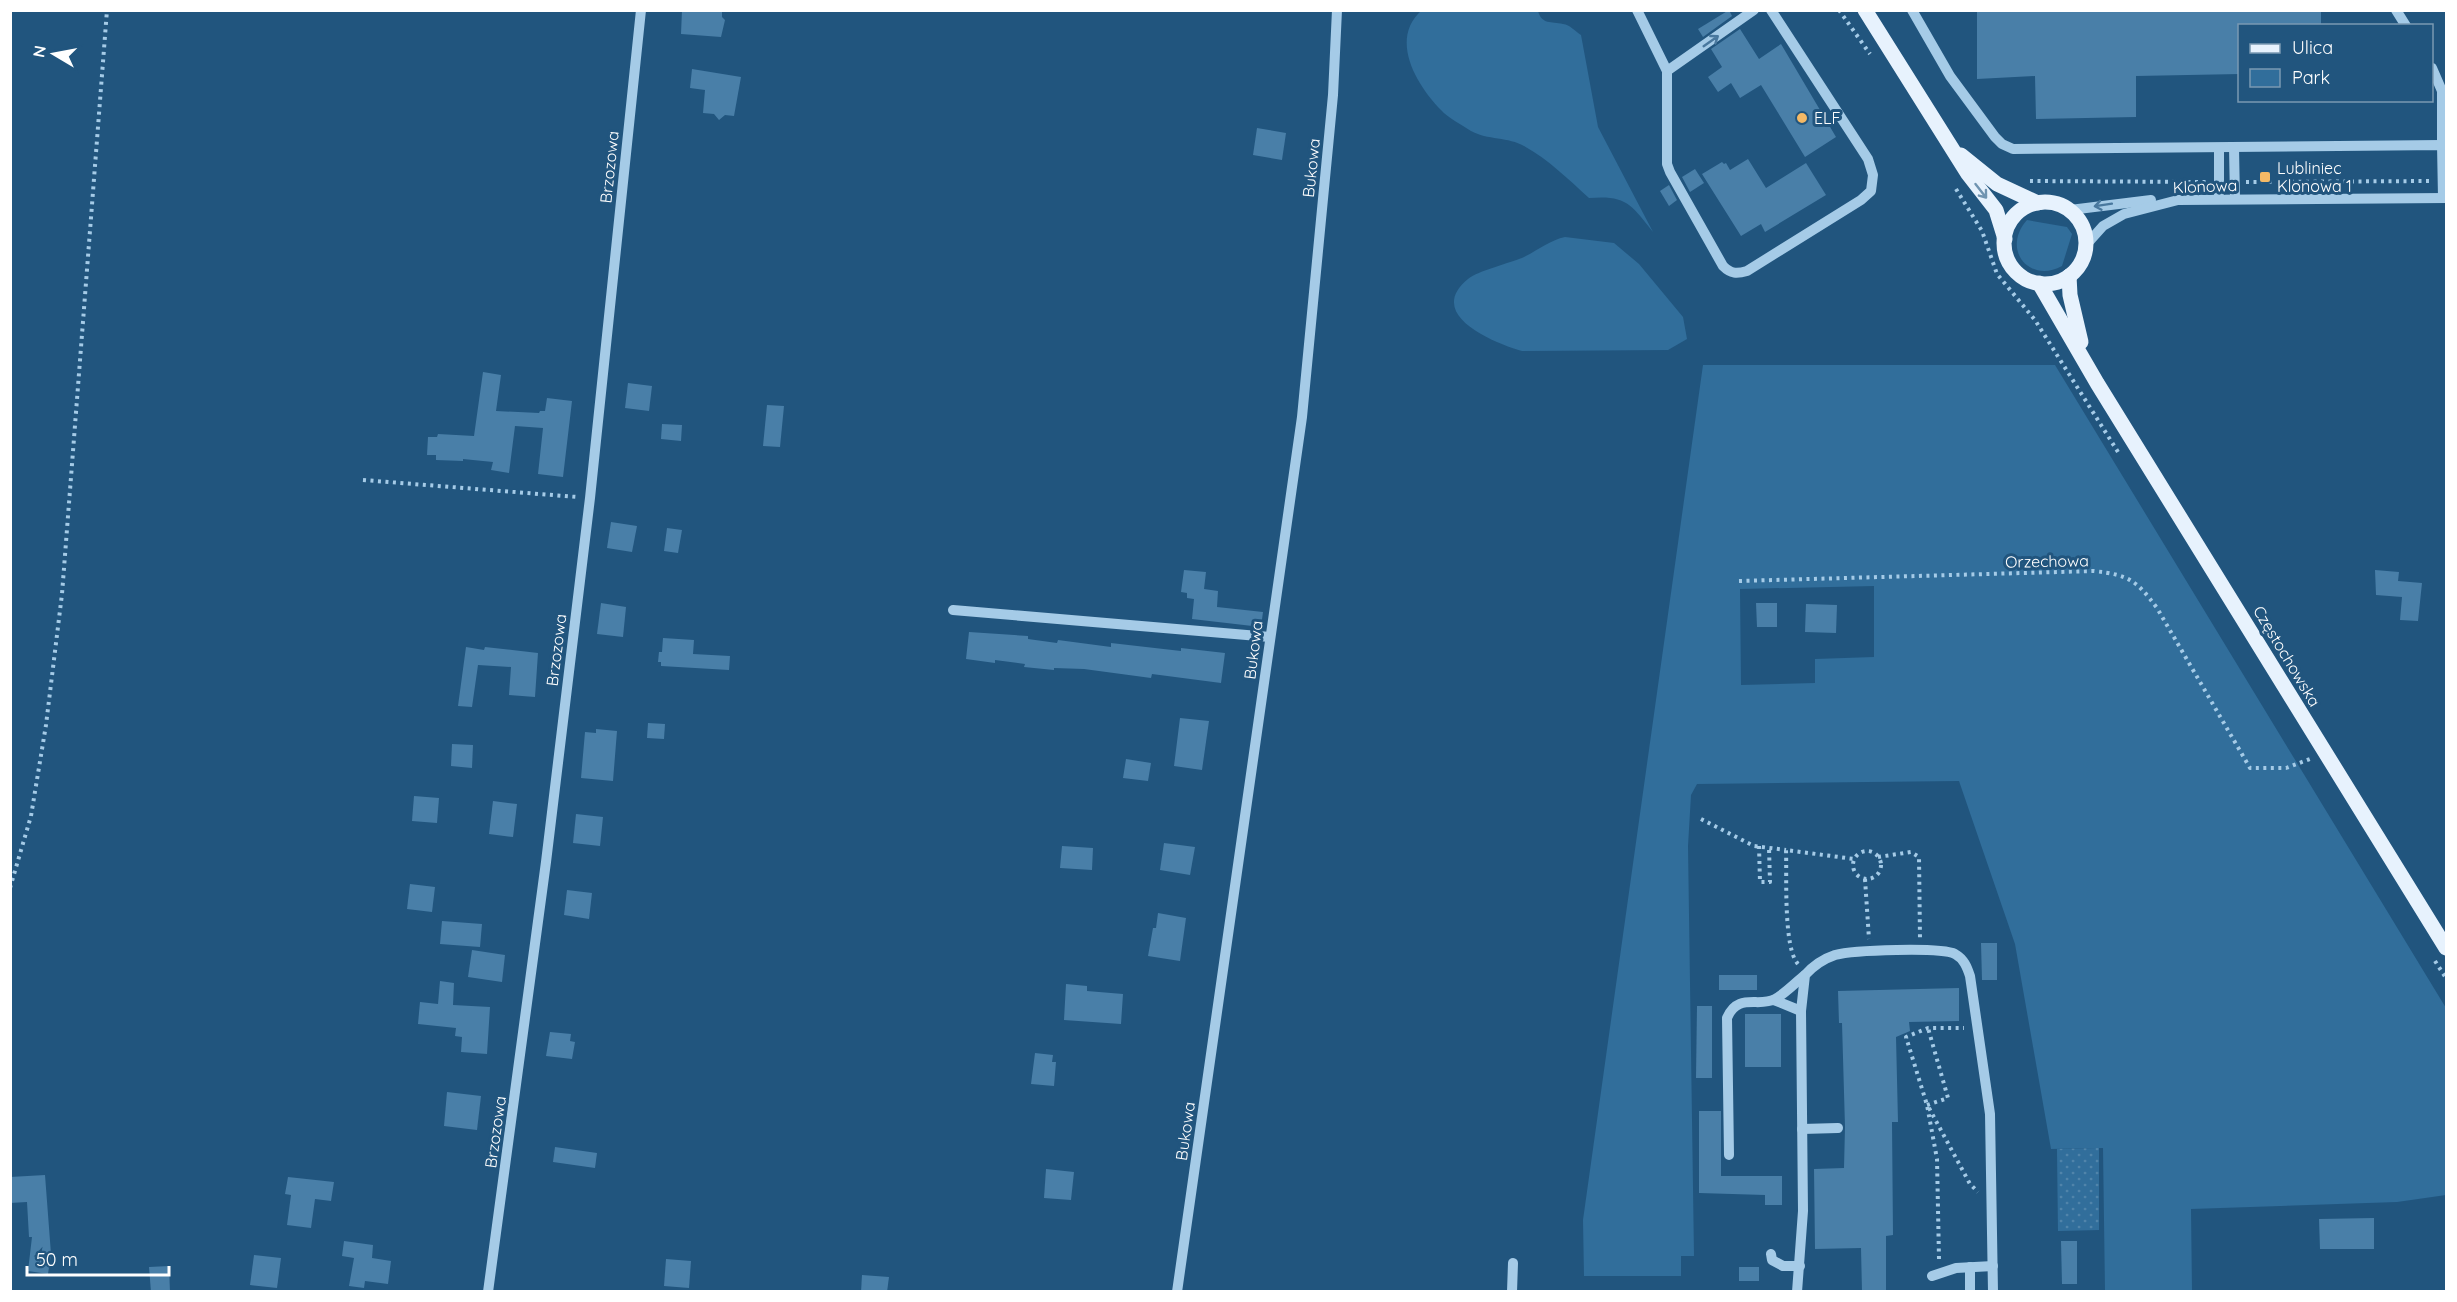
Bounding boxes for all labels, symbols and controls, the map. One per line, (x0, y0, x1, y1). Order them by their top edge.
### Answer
north arrow (24, 24, 84, 84)
legend (2238, 24, 2433, 102)
one-way arrow (1702, 35, 1718, 47)
text: Ulica (2292, 36, 2333, 59)
text: N (28, 44, 50, 59)
text: Park (2292, 66, 2330, 89)
place label: ELF (1814, 108, 1841, 128)
marker: ELF (1795, 111, 1809, 125)
street label: Brzozowa (595, 130, 623, 204)
street label: Bukowa (1298, 138, 1324, 198)
place label: Lubliniec Klonowa 1 (2277, 158, 2352, 196)
marker: Lubliniec Klonowa 1 (2258, 170, 2272, 184)
street label: Klonowa (2172, 175, 2238, 197)
one-way arrow (1975, 182, 1988, 198)
one-way arrow (2094, 200, 2113, 211)
street label: Orzechowa (2005, 550, 2089, 572)
street label: Częstochowska (2249, 602, 2325, 710)
street label: Brzozowa (542, 613, 570, 687)
street label: Bukowa (1239, 619, 1267, 681)
street label: Brzozowa (480, 1095, 510, 1169)
street label: Bukowa (1171, 1100, 1199, 1162)
scale bar (27, 1239, 170, 1277)
text: 50 m (36, 1248, 78, 1271)

